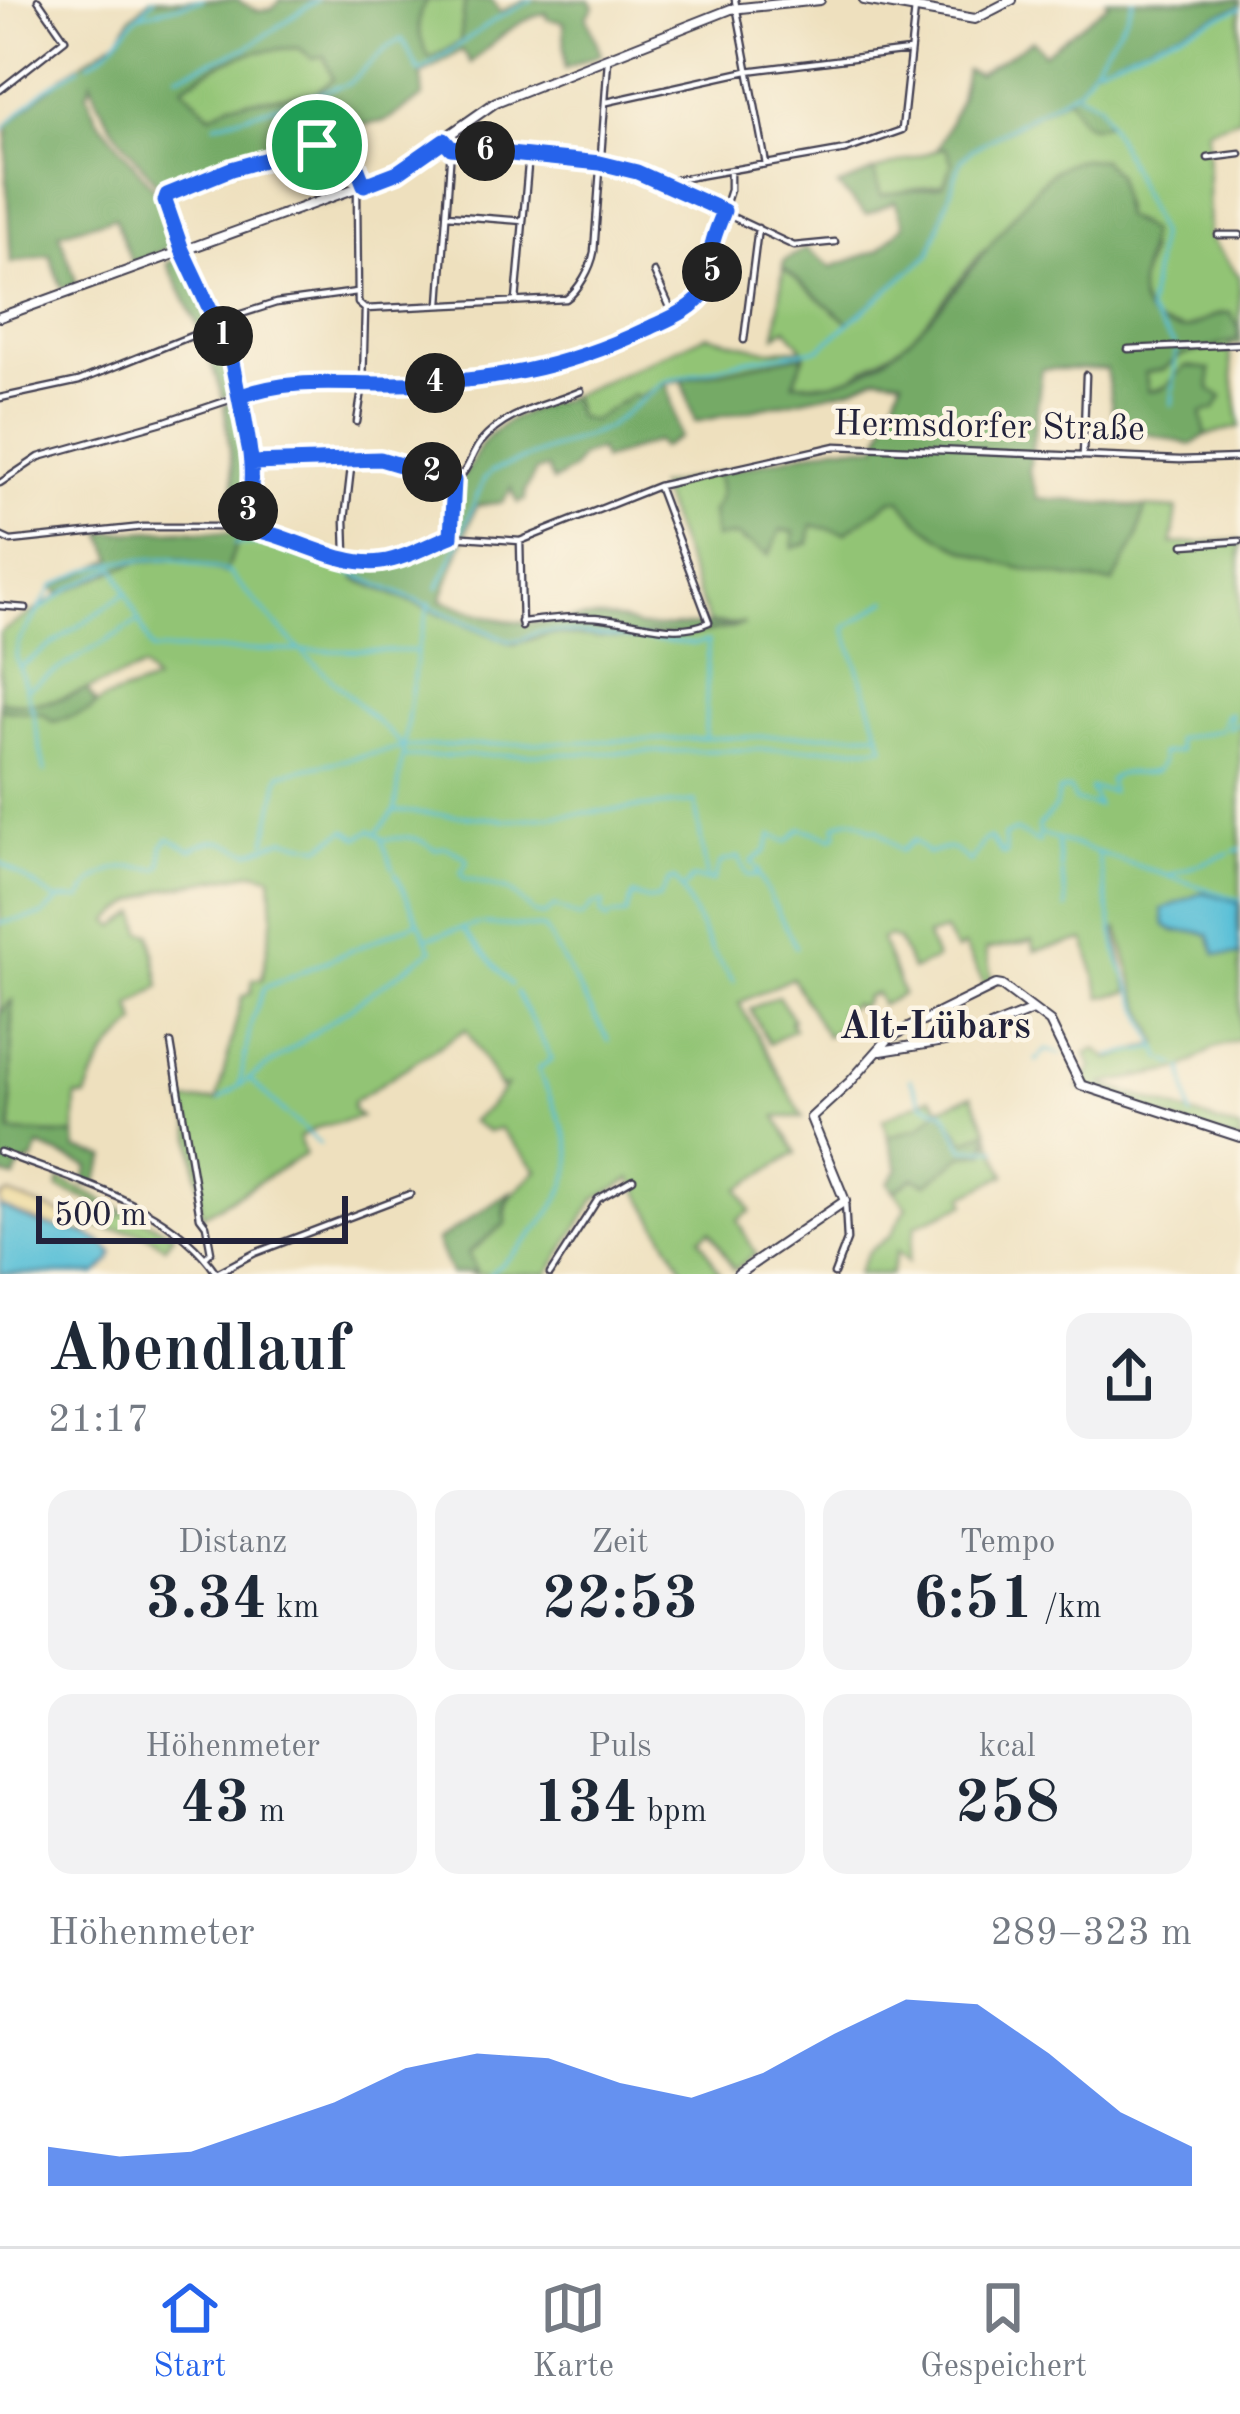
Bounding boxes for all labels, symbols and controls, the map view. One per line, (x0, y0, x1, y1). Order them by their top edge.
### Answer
pin (266, 94, 368, 196)
icon: arrive (284, 112, 350, 178)
pin: 6 (455, 121, 515, 181)
text: 6 (475, 134, 495, 167)
pin: 5 (682, 242, 742, 302)
text: 5 (702, 255, 722, 288)
pin: 1 (193, 306, 253, 366)
text: 1 (213, 319, 233, 352)
pin: 4 (405, 353, 465, 413)
text: 4 (425, 366, 445, 399)
street label: Hermsdorfer Straße (833, 407, 1145, 449)
pin: 2 (402, 442, 462, 502)
text: 2 (422, 455, 442, 488)
pin: 3 (218, 481, 278, 541)
text: 3 (238, 494, 258, 527)
district label: Alt-Lübars (839, 1008, 1031, 1047)
scale bar (36, 1190, 348, 1243)
text: 500 m (54, 1200, 147, 1233)
button: share (1066, 1313, 1192, 1439)
text: Abendlauf (48, 1319, 349, 1385)
text: 21:17 (48, 1401, 149, 1440)
text: Distanz (178, 1527, 287, 1560)
text: Zeit (591, 1527, 649, 1560)
text: Tempo (959, 1527, 1055, 1560)
text: 3.34 (146, 1571, 267, 1631)
text: 22:53 (542, 1571, 698, 1631)
text: 6:51 (913, 1571, 1034, 1631)
text: km (267, 1592, 320, 1625)
text: /km (1034, 1592, 1102, 1625)
text: Höhenmeter (145, 1731, 320, 1764)
text: Puls (588, 1731, 652, 1764)
text: kcal (979, 1731, 1036, 1764)
text: 43 (180, 1775, 250, 1835)
text: 134 (533, 1775, 637, 1835)
text: 258 (955, 1775, 1060, 1835)
text: m (250, 1796, 285, 1829)
text: bpm (637, 1796, 707, 1829)
text: Höhenmeter (48, 1914, 255, 1953)
text: 289–323 m (990, 1914, 1192, 1953)
tab: Start (153, 2275, 226, 2388)
tab: Karte (532, 2275, 614, 2388)
tab: Gespeichert (920, 2275, 1087, 2388)

